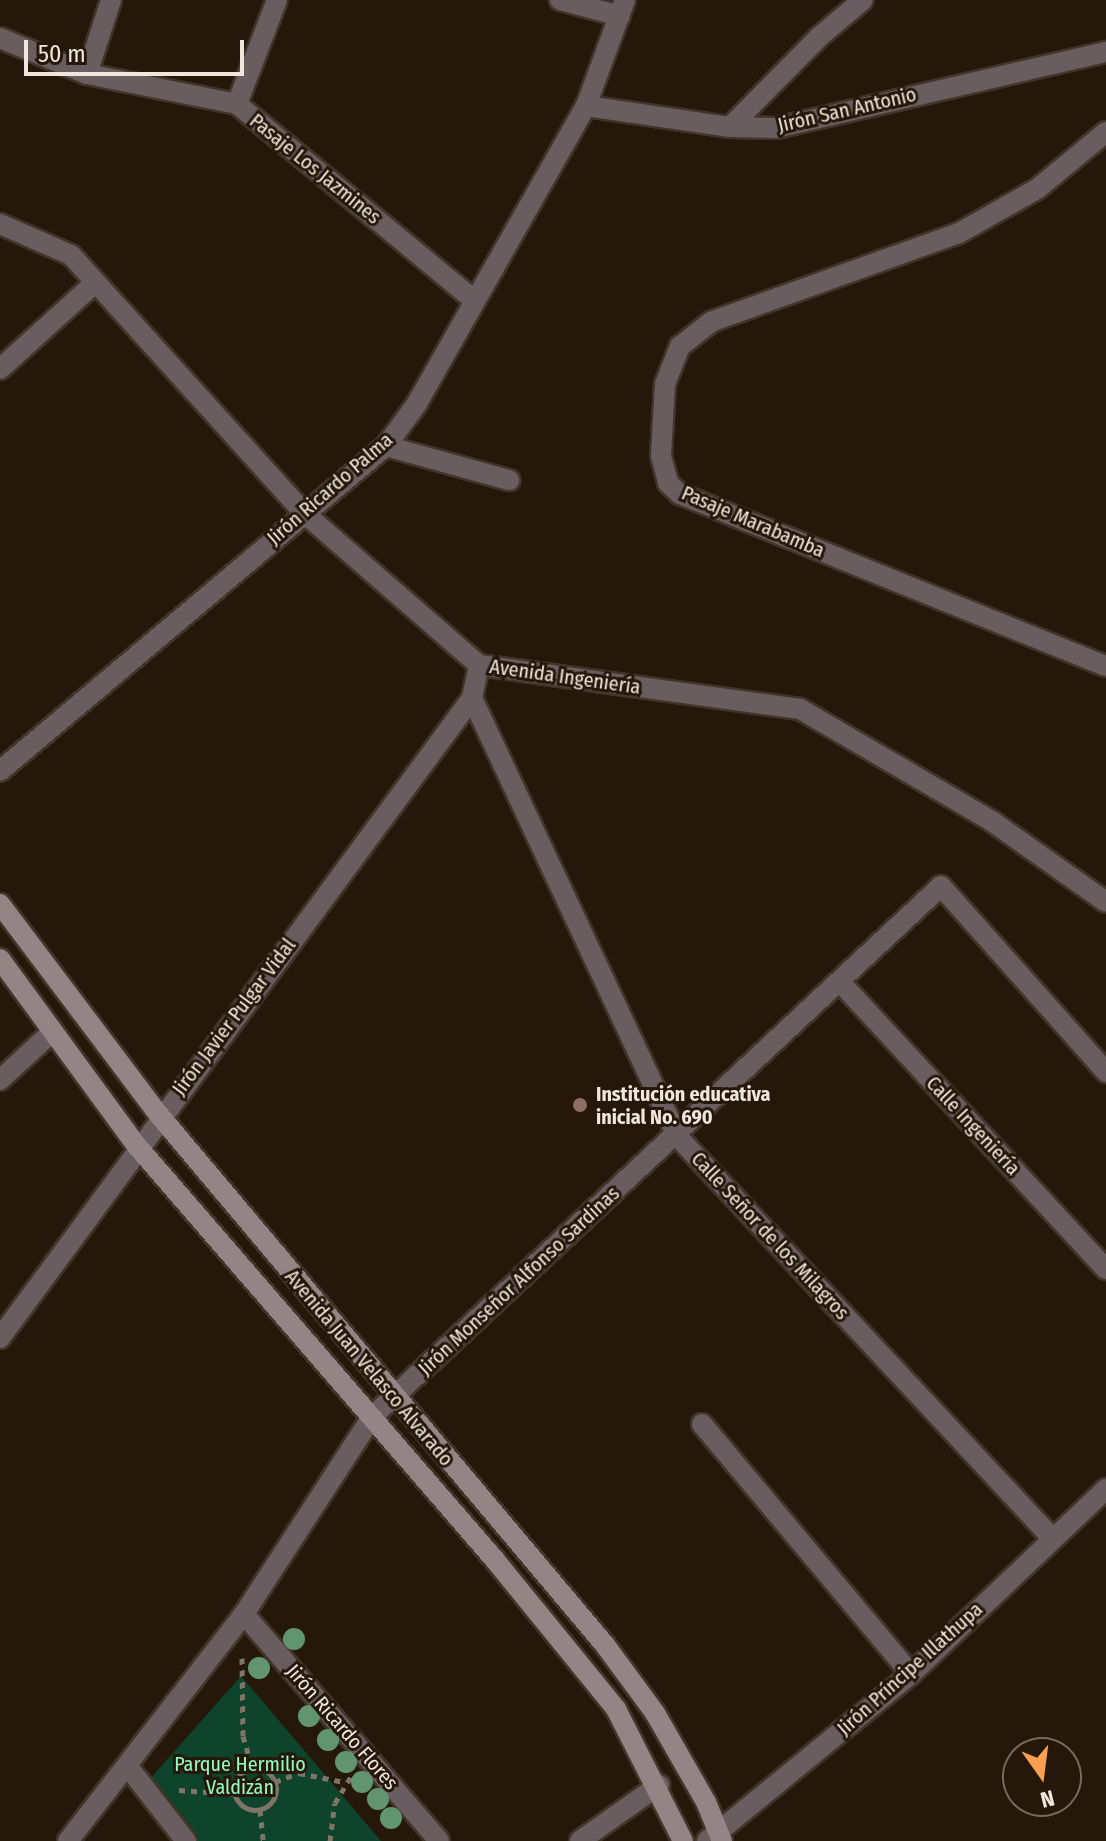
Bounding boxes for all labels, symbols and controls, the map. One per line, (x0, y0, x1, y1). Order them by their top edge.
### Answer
scale bar (28, 24, 248, 74)
text: 50 m (38, 40, 86, 68)
street label: Jirón San Antonio (775, 82, 919, 138)
street label: Pasaje Los Jazmines (245, 109, 385, 229)
street label: Jirón Ricardo Palma (262, 428, 398, 550)
street label: Pasaje Marabamba (678, 481, 828, 563)
street label: Avenida Ingeniería (488, 655, 642, 699)
street label: Jirón Javier Pulgar Vidal (167, 934, 301, 1100)
street label: Calle Ingeniería (921, 1072, 1025, 1180)
place label: Institución educativa inicial No. 690 (596, 1082, 771, 1129)
marker: Institución educativa inicial No. 690 (571, 1096, 589, 1114)
street label: Calle Señor de los Milagros (686, 1147, 854, 1325)
street label: Jirón Monseñor Alfonso Sardinas (413, 1181, 625, 1381)
street label: Avenida Juan Velasco Alvarado (280, 1265, 458, 1471)
street label: Jirón Príncipe Illathupa (832, 1597, 988, 1741)
street label: Jirón Ricardo Flores (281, 1659, 403, 1795)
north arrow (1002, 1737, 1082, 1817)
park label: Parque Hermilio Valdizán (174, 1753, 306, 1800)
text: N (1038, 1784, 1057, 1814)

